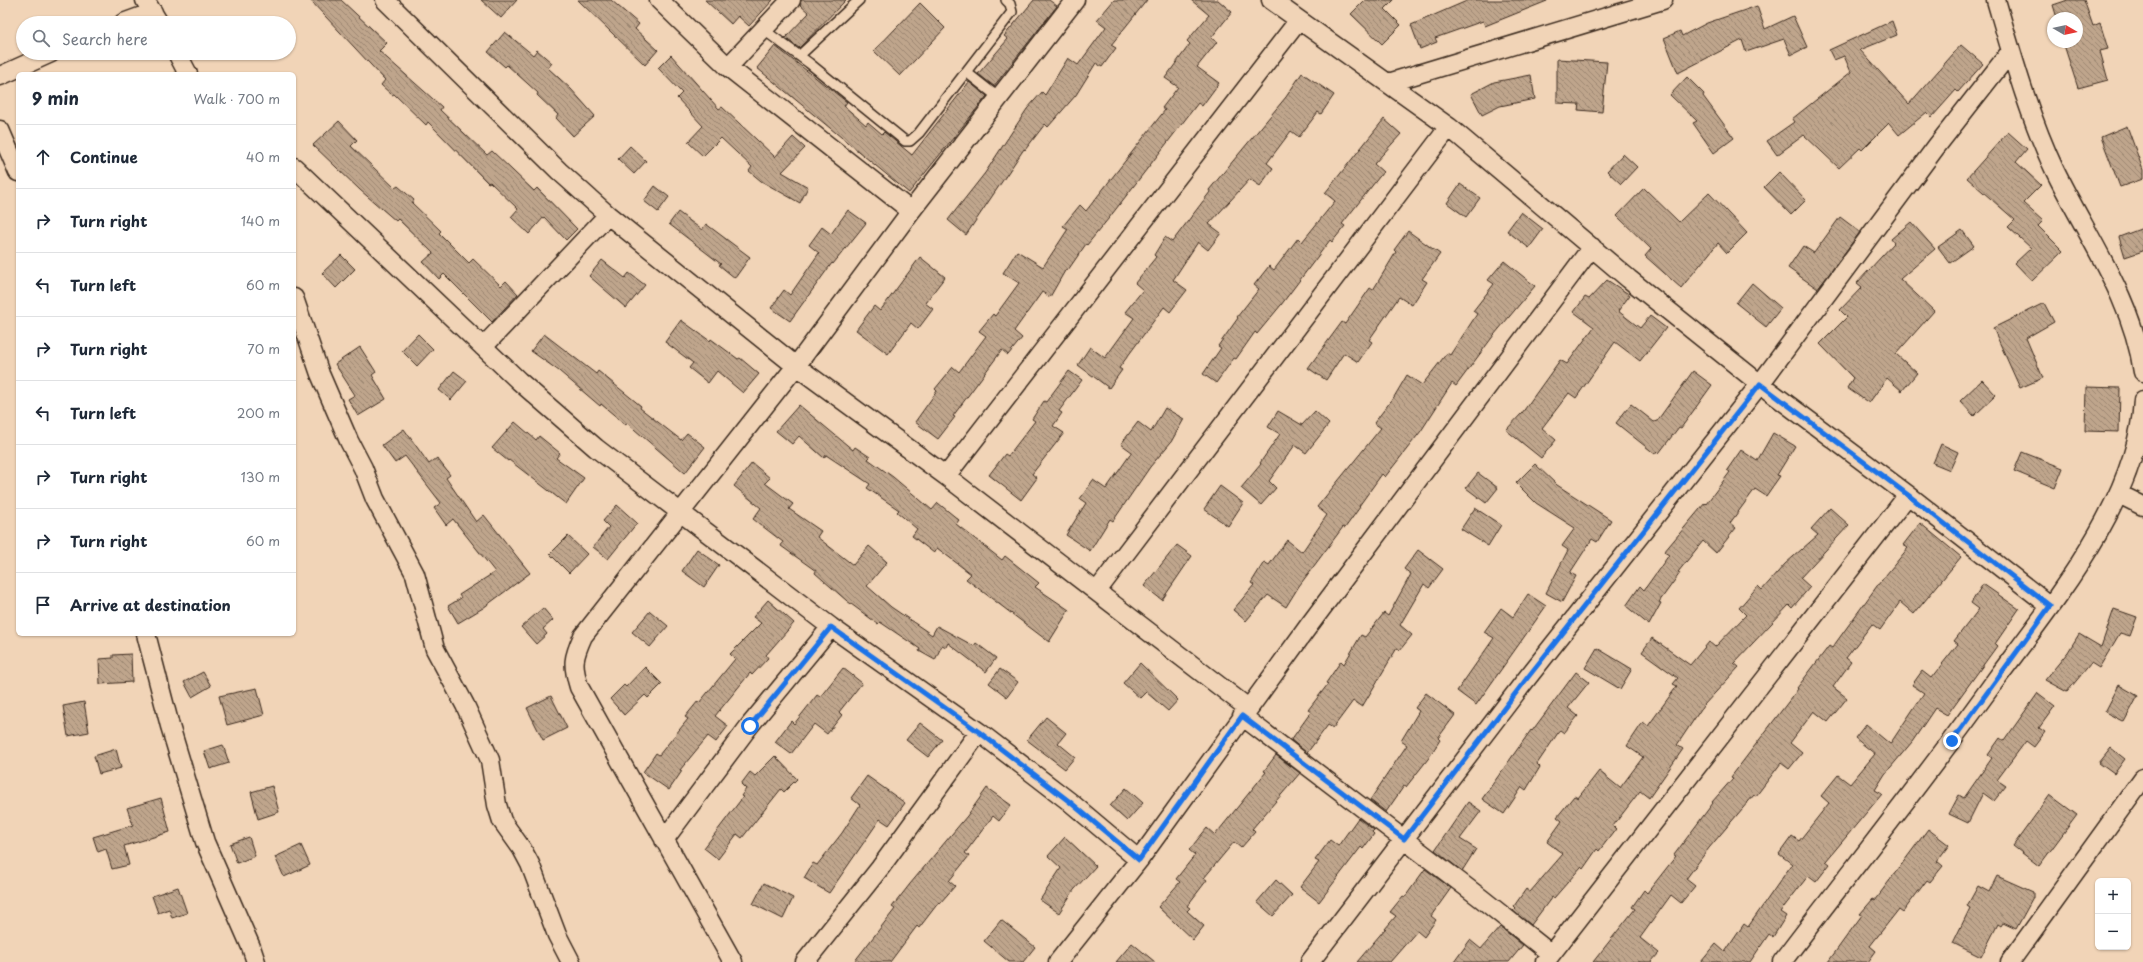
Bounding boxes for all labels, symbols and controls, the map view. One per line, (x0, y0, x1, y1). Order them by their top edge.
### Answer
north arrow (2047, 12, 2083, 48)
search box (16, 16, 296, 60)
icon: search (30, 27, 52, 49)
text: Search here (62, 27, 148, 50)
text: 9 min (32, 85, 79, 111)
text: Walk · 700 m (193, 89, 280, 108)
text: Continue (70, 145, 138, 168)
icon: ahead (32, 146, 54, 168)
text: 40 m (246, 147, 280, 166)
text: Turn right (70, 209, 147, 232)
icon: right (32, 210, 54, 232)
text: 140 m (241, 211, 280, 230)
text: Turn left (70, 273, 136, 296)
icon: left (32, 274, 54, 296)
text: 60 m (246, 275, 280, 294)
text: Turn right (70, 337, 147, 360)
icon: right (32, 338, 54, 360)
text: 70 m (247, 339, 280, 358)
text: Turn left (70, 401, 136, 424)
icon: left (32, 402, 54, 424)
text: 200 m (237, 403, 280, 422)
text: Turn right (70, 465, 147, 488)
icon: right (32, 466, 54, 488)
text: 130 m (241, 467, 280, 486)
text: Turn right (70, 529, 147, 552)
icon: right (32, 530, 54, 552)
text: 60 m (246, 531, 280, 550)
text: Arrive at destination (70, 593, 231, 616)
icon: arrive (32, 594, 54, 616)
route start (741, 717, 759, 735)
route end (1943, 732, 1961, 750)
map controls (2095, 878, 2131, 950)
button: + (2095, 878, 2131, 914)
button: − (2095, 914, 2131, 950)

